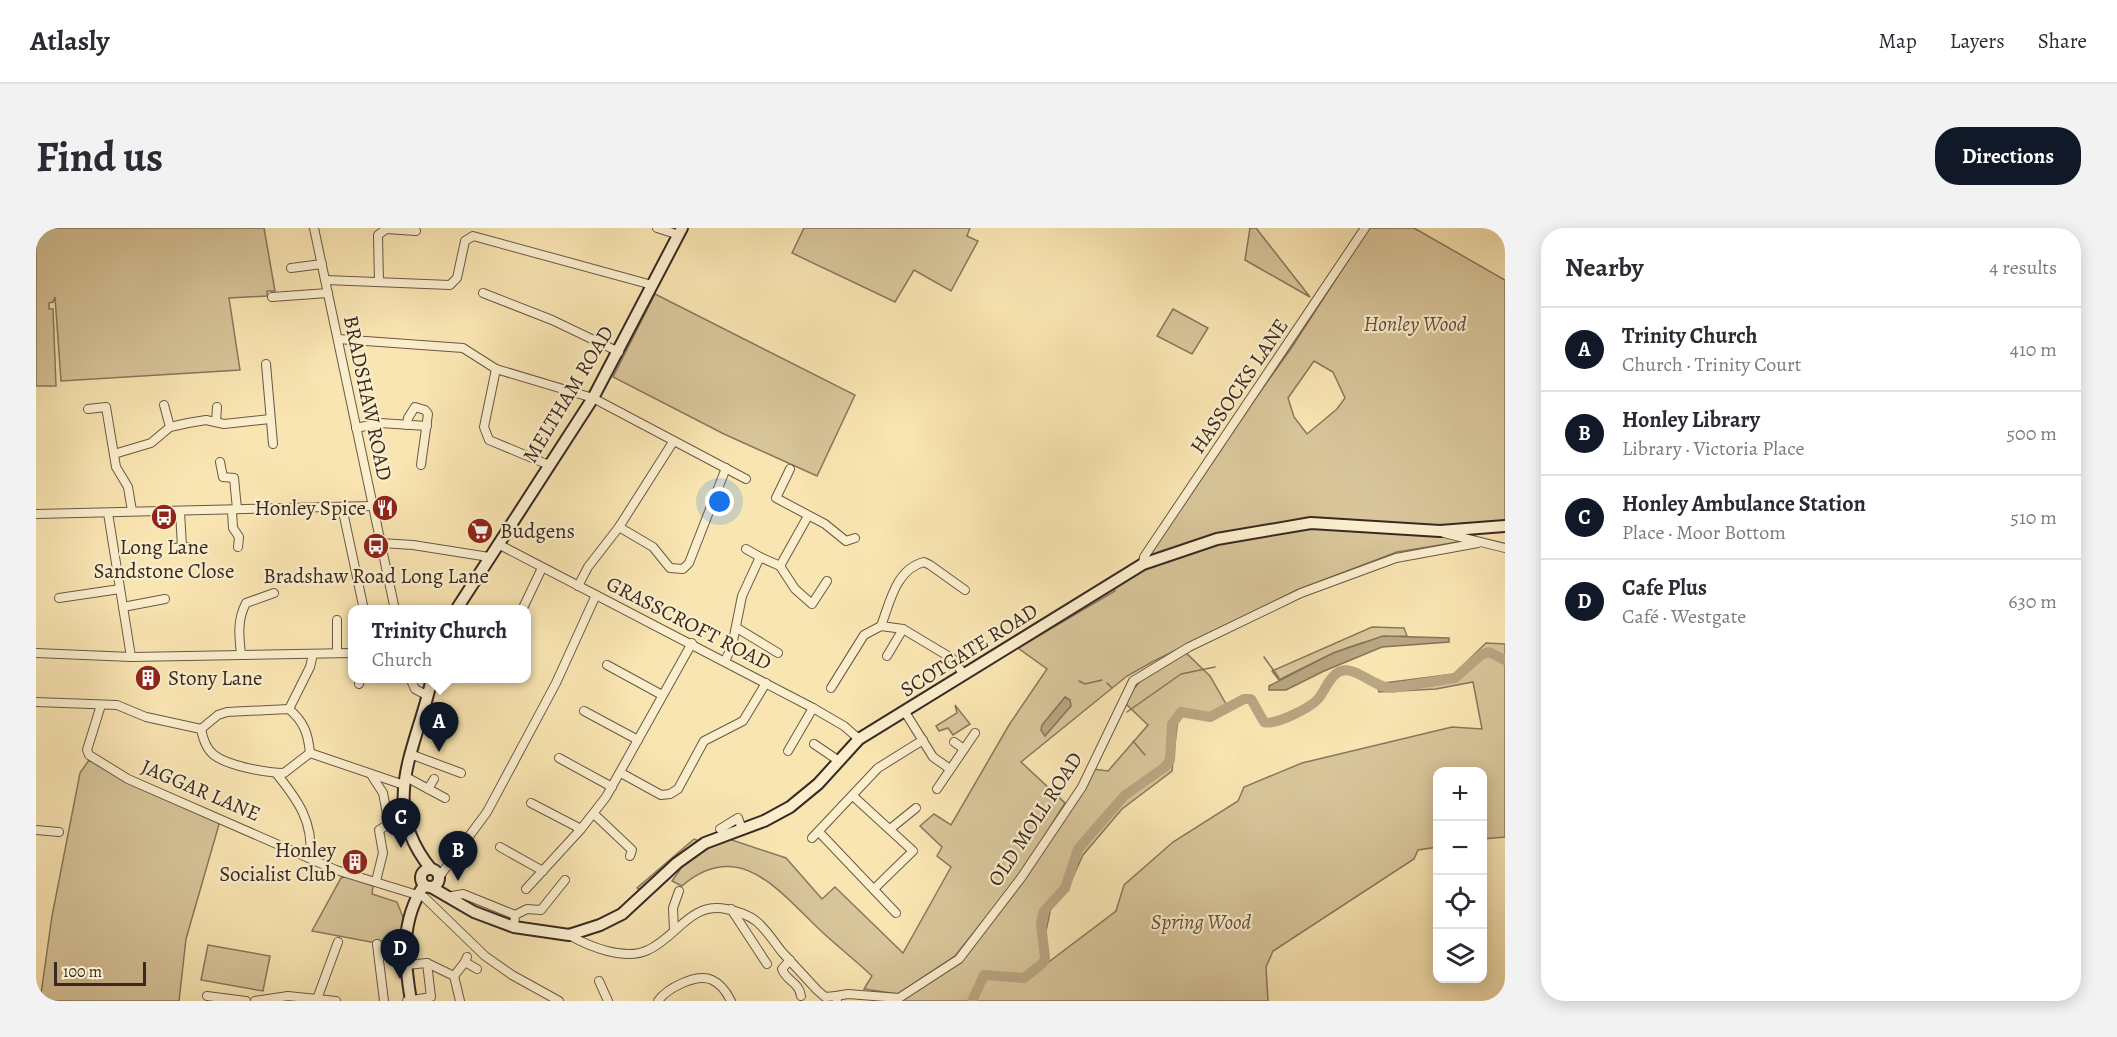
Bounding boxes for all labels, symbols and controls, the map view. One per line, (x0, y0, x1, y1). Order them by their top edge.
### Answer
text: Atlasly (30, 22, 109, 60)
text: Map (1878, 27, 1917, 55)
text: Layers (1950, 27, 2005, 55)
text: Share (2038, 27, 2087, 55)
button: Directions (1935, 127, 2081, 185)
text: Find us (36, 128, 163, 185)
text: Nearby (1565, 250, 1644, 285)
text: 4 results (1989, 254, 2057, 281)
park label: Honley Wood (1363, 310, 1467, 338)
street label: BRADSHAW ROAD (337, 313, 399, 483)
street label: HASSOCKS LANE (1183, 313, 1295, 459)
street label: MELTHAM ROAD (516, 320, 620, 468)
text: Trinity Church (1622, 321, 1758, 351)
text: A (1578, 336, 1591, 363)
text: 410 m (2010, 336, 2057, 363)
text: Church · Trinity Court (1622, 351, 1801, 378)
text: Honley Library (1622, 405, 1760, 435)
text: B (1578, 420, 1591, 447)
text: 500 m (2006, 420, 2057, 447)
text: Library · Victoria Place (1622, 435, 1805, 462)
your location (705, 487, 734, 516)
text: Honley Ambulance Station (1622, 489, 1866, 519)
restaurant icon: Honley Spice (370, 493, 400, 523)
place label: Honley Spice (254, 494, 366, 522)
bus stop icon: Long Lane Sandstone Close (149, 502, 179, 532)
text: C (1578, 504, 1591, 531)
text: 510 m (2010, 504, 2057, 531)
supermarket icon: Budgens (465, 516, 495, 546)
place label: Budgens (500, 517, 575, 545)
text: Place · Moor Bottom (1622, 519, 1786, 546)
bus stop icon: Bradshaw Road Long Lane (361, 531, 391, 561)
place label: Long Lane Sandstone Close (94, 533, 234, 585)
place label: Bradshaw Road Long Lane (263, 562, 489, 590)
street label: GRASSCROFT ROAD (602, 569, 776, 677)
text: Cafe Plus (1622, 573, 1707, 603)
text: D (1578, 588, 1591, 615)
text: 630 m (2008, 588, 2057, 615)
street label: SCOTGATE ROAD (895, 596, 1043, 704)
text: Café · Westgate (1622, 603, 1746, 630)
popup (348, 605, 531, 683)
text: Trinity Church (372, 616, 507, 646)
text: Church (372, 646, 432, 673)
building icon: Stony Lane (133, 663, 163, 693)
place label: Stony Lane (168, 664, 263, 692)
pin: A (420, 702, 458, 752)
street label: OLD MOLL ROAD (981, 746, 1089, 892)
street label: JAGGAR LANE (137, 752, 265, 828)
map controls (1433, 767, 1487, 983)
button: + (1433, 767, 1487, 821)
pin: C (382, 798, 421, 848)
button: − (1433, 821, 1487, 875)
pin: B (438, 832, 478, 881)
place label: Honley Socialist Club (219, 836, 337, 888)
building icon: Honley Socialist Club (340, 847, 370, 877)
button: locate (1433, 875, 1487, 929)
park label: Spring Wood (1151, 908, 1252, 936)
button: layers (1433, 929, 1487, 983)
pin: D (380, 930, 420, 979)
scale bar (54, 959, 146, 986)
text: 100 m (63, 961, 102, 983)

